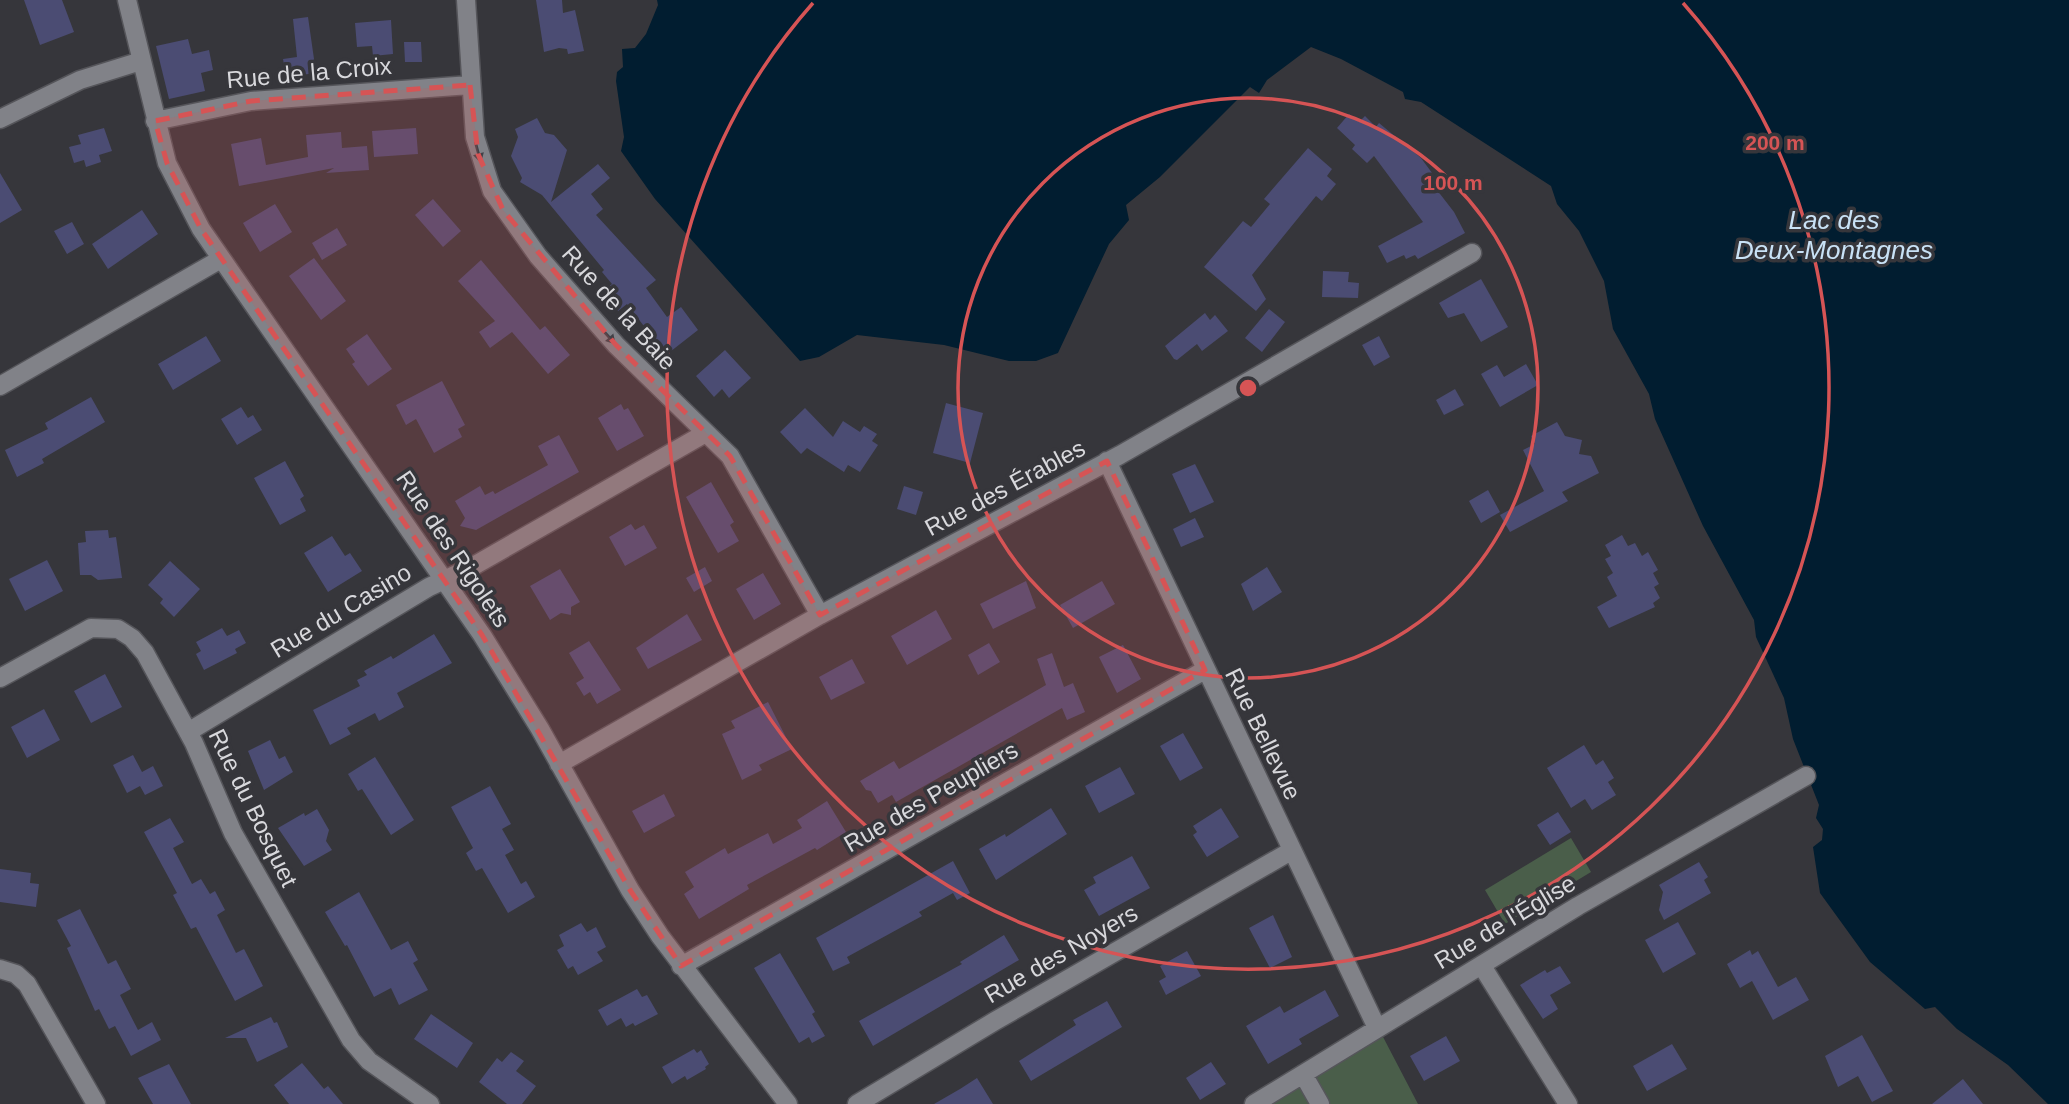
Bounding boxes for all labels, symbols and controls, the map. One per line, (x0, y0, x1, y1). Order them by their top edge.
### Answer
street label: Rue de la Croix (225, 52, 393, 93)
text: 200 m (1745, 131, 1805, 154)
one-way arrow (474, 142, 484, 163)
text: 100 m (1423, 171, 1483, 194)
water label: Lac des Deux-Montagnes (1735, 205, 1933, 265)
street label: Rue de la Baie (557, 240, 682, 375)
one-way arrow (600, 327, 616, 345)
centre of rings (1236, 376, 1260, 400)
street label: Rue des Érables (920, 434, 1089, 541)
street label: Rue des Rigolets (391, 465, 516, 632)
street label: Rue du Casino (266, 558, 416, 663)
street label: Rue Bellevue (1220, 664, 1307, 804)
street label: Rue du Bosquet (204, 725, 303, 891)
street label: Rue des Peupliers (839, 736, 1022, 857)
street label: Rue de l'Église (1429, 869, 1580, 974)
street label: Rue des Noyers (979, 899, 1142, 1008)

